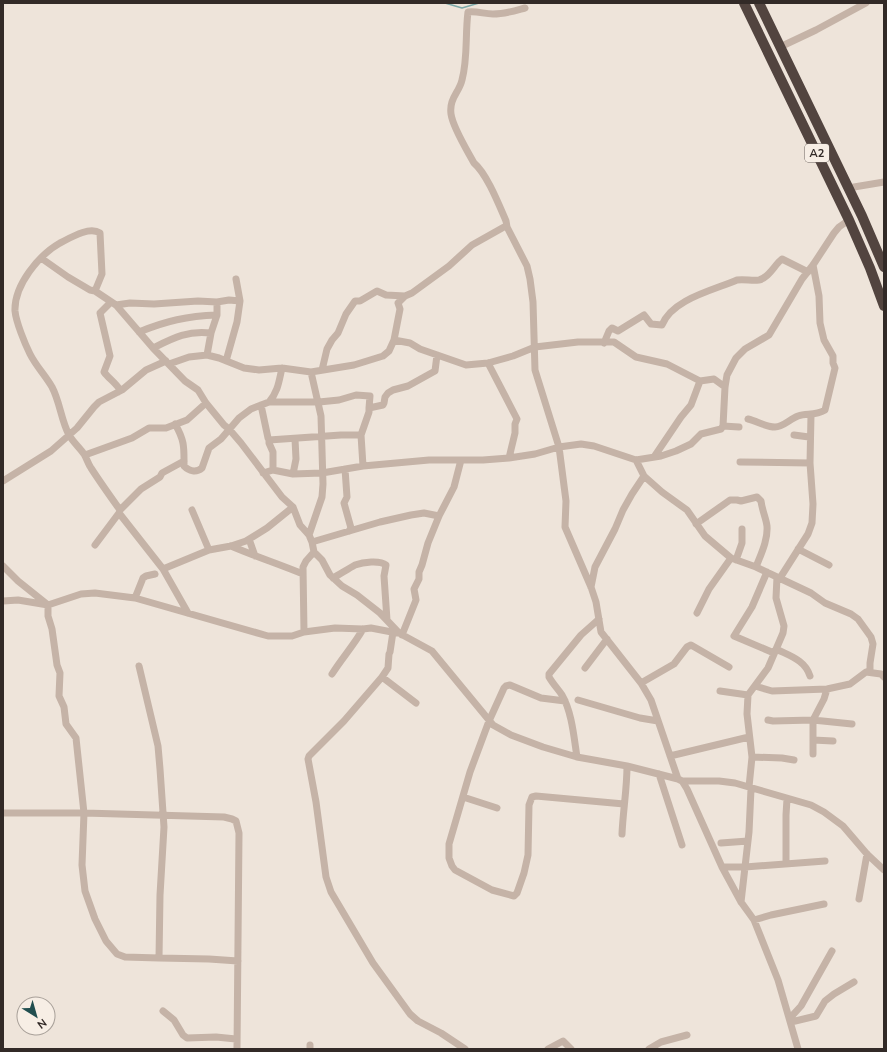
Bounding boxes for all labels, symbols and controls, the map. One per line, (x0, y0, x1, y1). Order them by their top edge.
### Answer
road number: A2 (805, 144, 829, 162)
north arrow (16, 996, 56, 1036)
text: N (34, 1015, 50, 1032)

